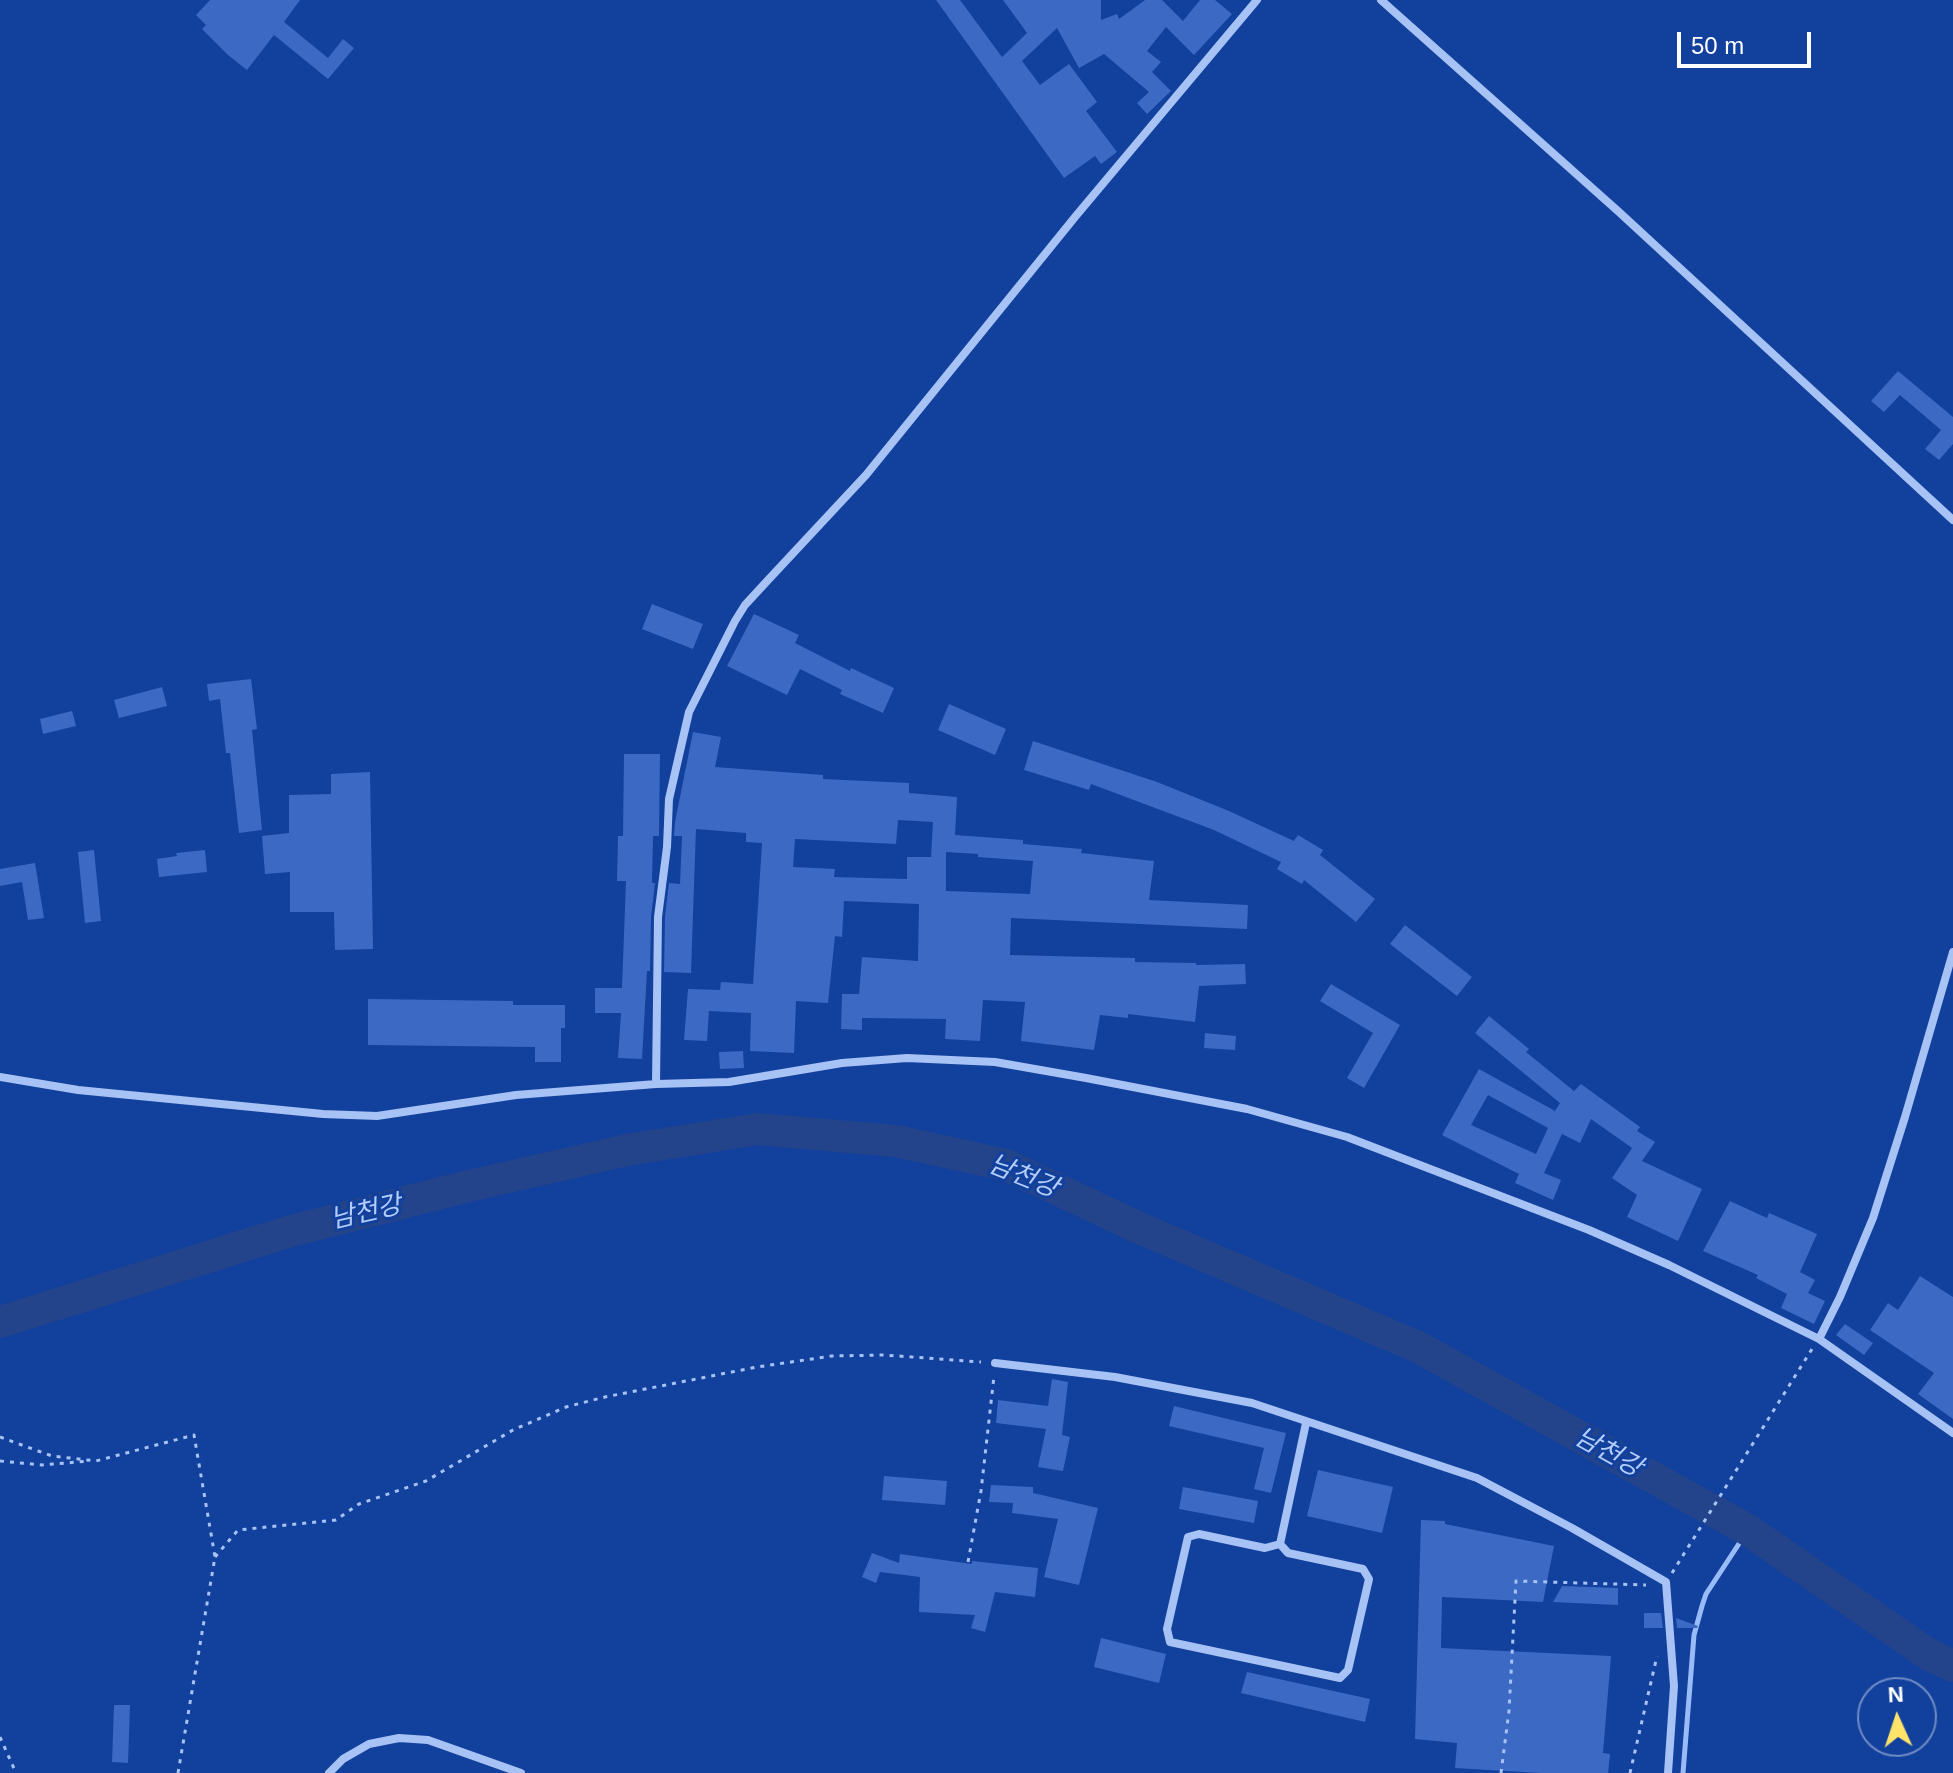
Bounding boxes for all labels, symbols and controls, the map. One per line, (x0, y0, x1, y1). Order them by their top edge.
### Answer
scale bar (1681, 16, 1815, 66)
text: 50 m (1691, 32, 1744, 59)
water label: 남천강 (984, 1149, 1062, 1205)
water label: 남천강 (328, 1190, 404, 1236)
water label: 남천강 (1569, 1422, 1647, 1484)
north arrow (1857, 1677, 1937, 1757)
text: N (1887, 1682, 1904, 1707)

